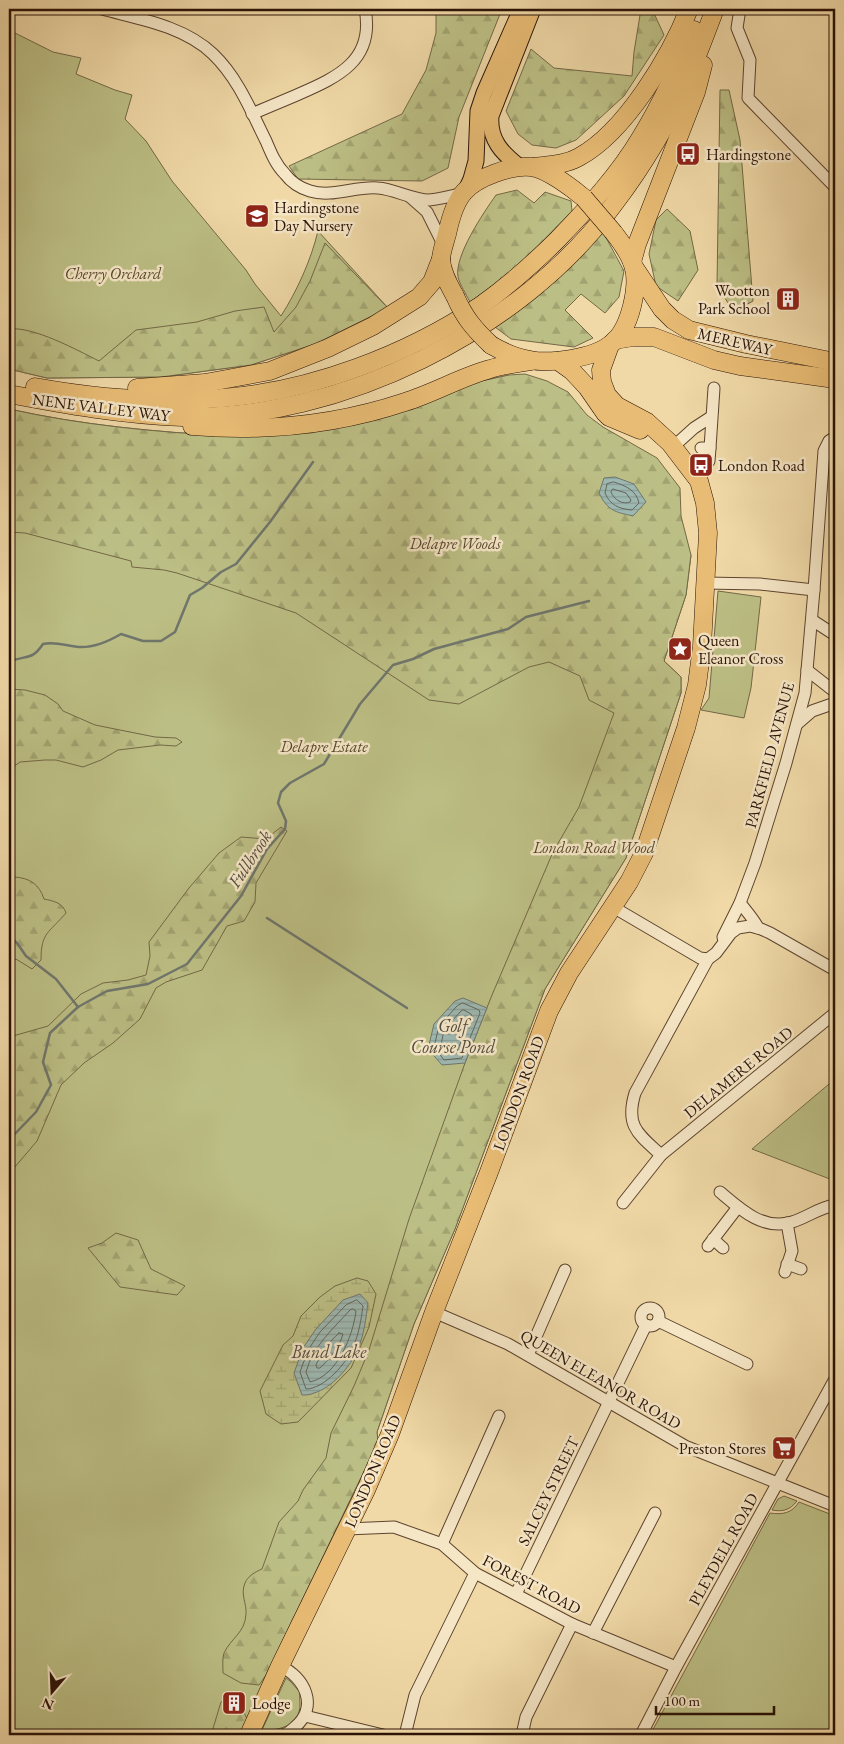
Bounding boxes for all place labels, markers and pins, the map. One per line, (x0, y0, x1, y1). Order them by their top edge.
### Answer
bus stop icon: Hardingstone (675, 141, 701, 167)
place label: Hardingstone (706, 144, 791, 165)
place label: Hardingstone Day Nursery (274, 197, 359, 236)
school or university icon: Hardingstone Day Nursery (244, 203, 270, 229)
place label: Wootton Park School (698, 280, 771, 319)
building icon: Wootton Park School (775, 286, 801, 312)
bus stop icon: London Road (688, 452, 714, 478)
place label: London Road (718, 455, 806, 476)
place label: Queen Eleanor Cross (698, 630, 783, 669)
place icon: Queen Eleanor Cross (667, 636, 693, 662)
supermarket icon: Preston Stores (771, 1435, 797, 1461)
place label: Preston Stores (679, 1438, 766, 1459)
building icon: Lodge (221, 1690, 247, 1716)
place label: Lodge (252, 1693, 291, 1714)

